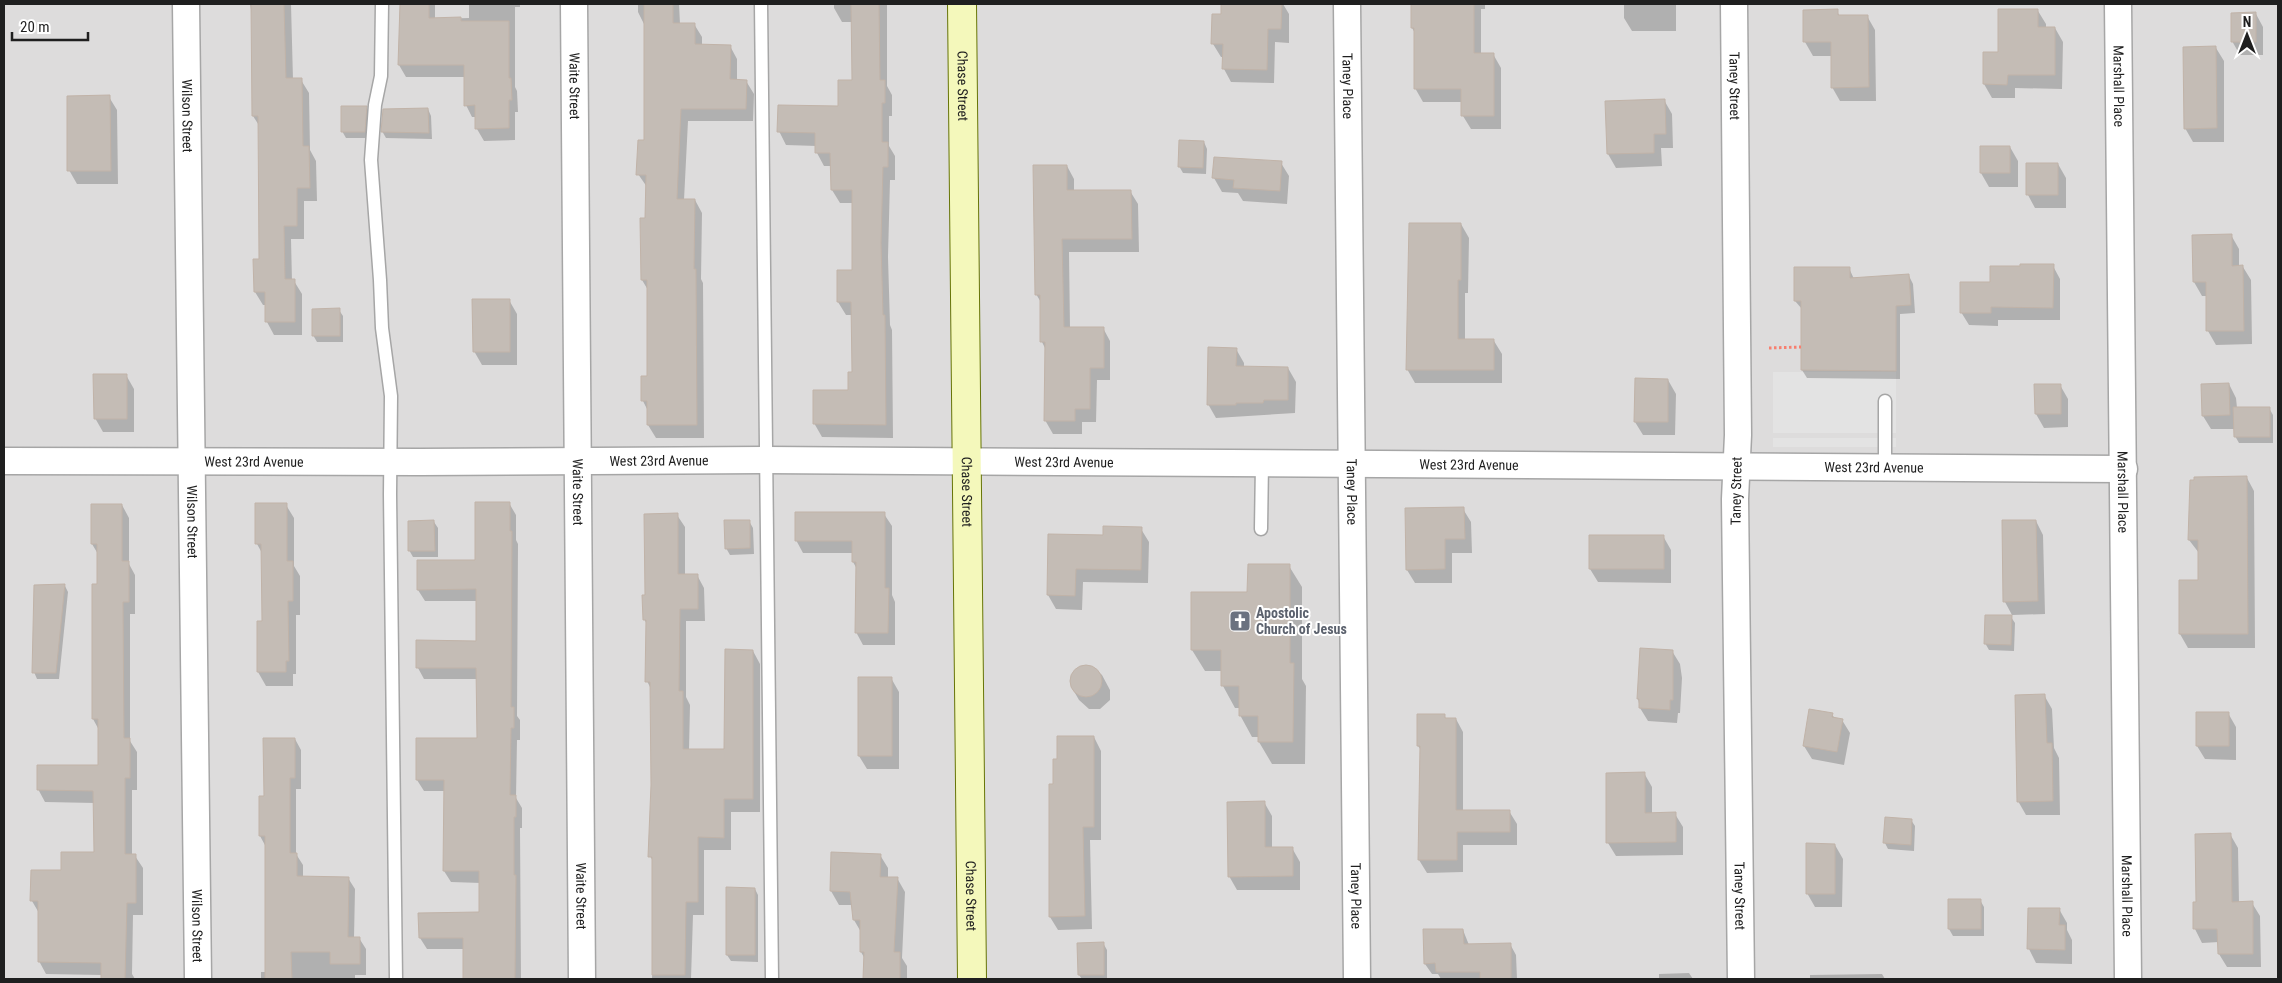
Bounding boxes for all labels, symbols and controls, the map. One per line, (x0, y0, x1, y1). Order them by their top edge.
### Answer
scale bar (12, 10, 89, 42)
north arrow (2222, 10, 2272, 60)
text: N (2243, 14, 2251, 30)
text: 20 m (20, 18, 50, 36)
street label: Marshall Place (2110, 45, 2127, 127)
street label: Chase Street (954, 51, 971, 121)
street label: Waite Street (566, 52, 583, 120)
street label: Taney Street (1726, 52, 1743, 120)
street label: Taney Place (1340, 53, 1356, 120)
street label: Wilson Street (179, 79, 196, 153)
street label: Marshall Place (2115, 451, 2131, 533)
street label: West 23rd Avenue (609, 452, 709, 469)
street label: West 23rd Avenue (204, 453, 304, 470)
street label: West 23rd Avenue (1014, 454, 1114, 470)
street label: West 23rd Avenue (1419, 456, 1519, 473)
street label: Chase Street (959, 457, 975, 527)
street label: Taney Street (1727, 457, 1745, 525)
street label: Waite Street (570, 458, 586, 526)
street label: Taney Place (1344, 459, 1360, 526)
street label: West 23rd Avenue (1824, 459, 1924, 476)
street label: Wilson Street (184, 485, 201, 559)
place label: Apostolic Church of Jesus (1256, 605, 1347, 637)
church icon: Apostolic Church of Jesus (1228, 609, 1252, 633)
street label: Marshall Place (2119, 855, 2136, 937)
street label: Chase Street (963, 861, 980, 931)
street label: Waite Street (573, 862, 590, 930)
street label: Taney Street (1732, 862, 1748, 930)
street label: Taney Place (1348, 863, 1364, 930)
street label: Wilson Street (189, 889, 206, 963)

